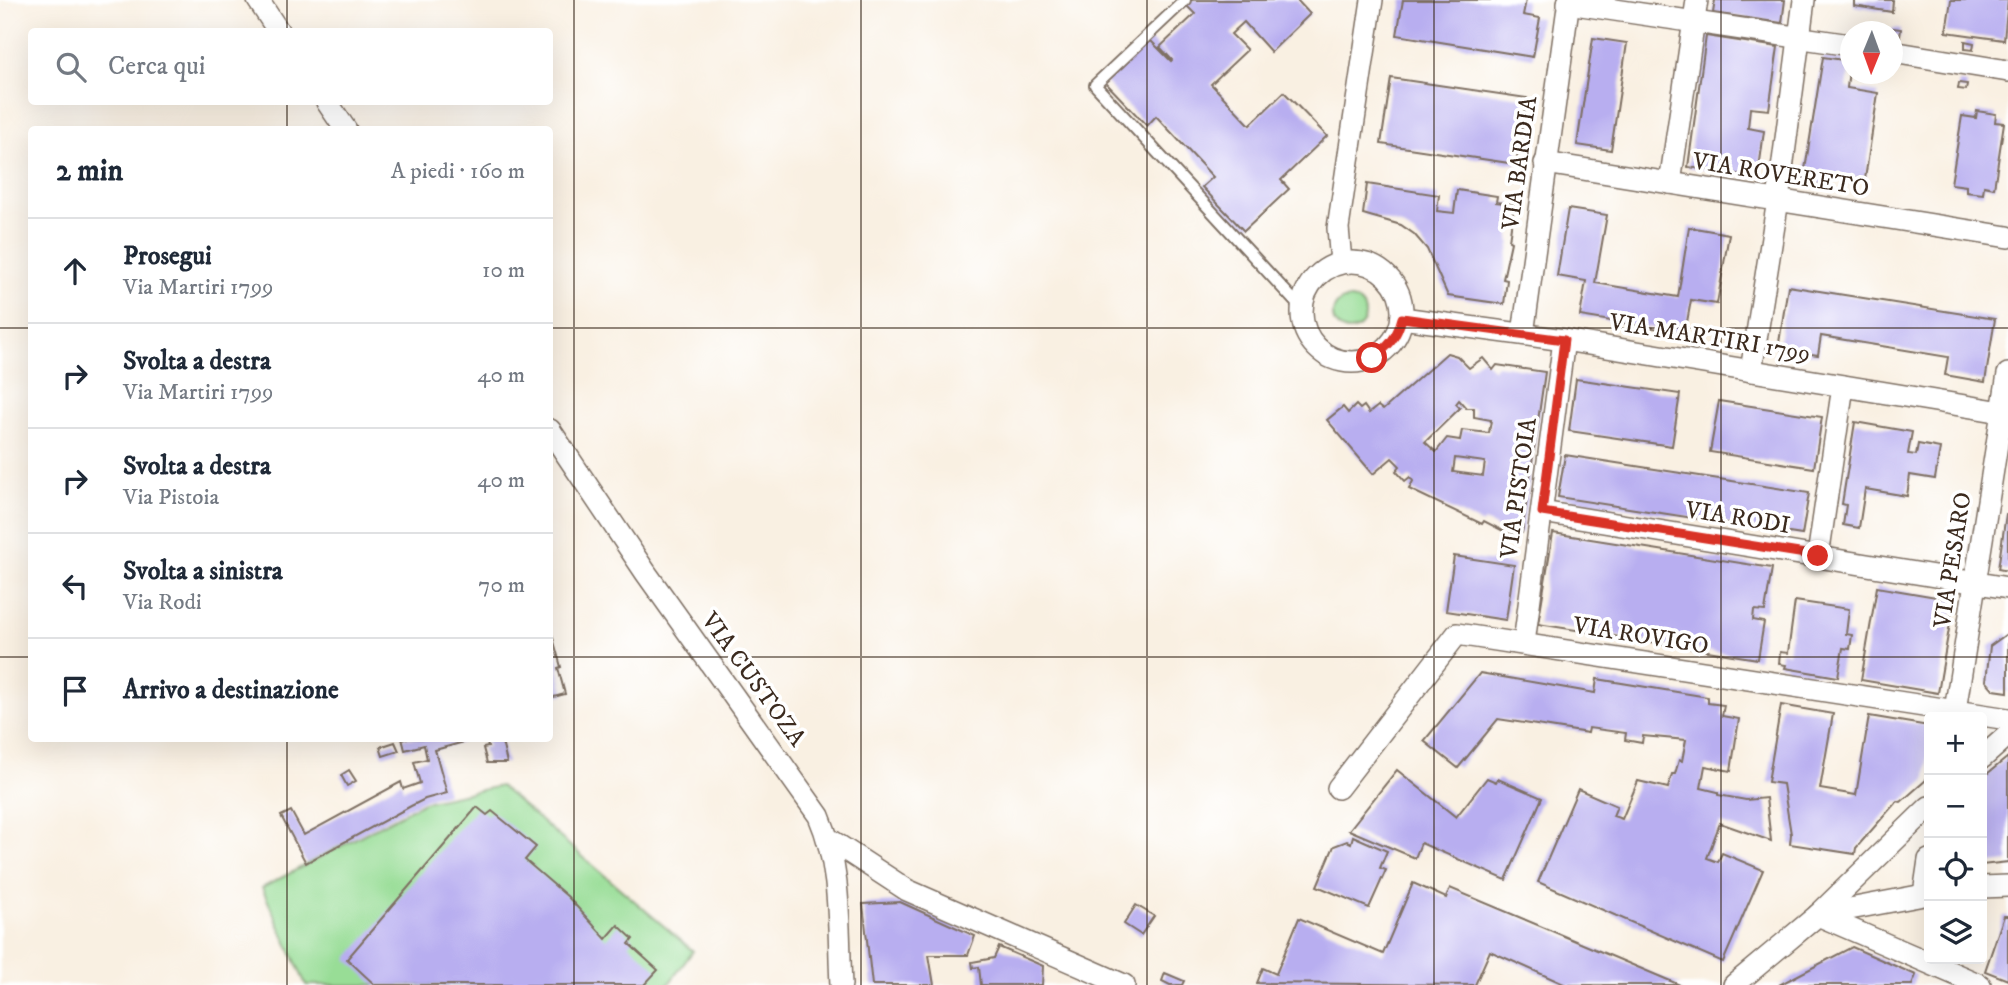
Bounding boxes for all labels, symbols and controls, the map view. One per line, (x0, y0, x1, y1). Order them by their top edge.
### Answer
north arrow (1840, 21, 1903, 84)
search box (28, 28, 553, 105)
icon: search (52, 48, 90, 86)
text: Cerca qui (108, 50, 206, 83)
street label: VIA BARDIA (1496, 94, 1544, 233)
street label: VIA ROVERETO (1689, 146, 1871, 204)
text: 2 min (56, 153, 123, 190)
text: A piedi · 160 m (391, 157, 525, 186)
text: Prosegui (123, 240, 212, 273)
icon: ahead (56, 252, 94, 290)
text: 10 m (482, 256, 525, 285)
text: Via Martiri 1799 (123, 273, 274, 302)
street label: VIA MARTIRI 1799 (1606, 307, 1813, 369)
route start (1356, 342, 1387, 373)
text: Svolta a destra (123, 345, 271, 378)
icon: right (56, 357, 94, 395)
text: 40 m (477, 361, 525, 390)
text: Via Martiri 1799 (123, 378, 274, 407)
street label: VIA PISTOIA (1494, 415, 1544, 562)
text: Svolta a destra (123, 450, 271, 483)
icon: right (56, 462, 94, 500)
text: 40 m (477, 466, 525, 495)
text: Via Pistoia (123, 483, 219, 512)
street label: VIA PESARO (1927, 490, 1979, 631)
street label: VIA RODI (1682, 495, 1792, 541)
route end (1802, 540, 1833, 571)
text: Svolta a sinistra (123, 555, 283, 588)
icon: left (56, 567, 94, 605)
text: 70 m (478, 571, 525, 600)
text: Via Rodi (123, 588, 202, 617)
street label: VIA CUSTOZA (694, 606, 812, 753)
street label: VIA ROVIGO (1570, 610, 1711, 661)
icon: arrive (56, 672, 94, 710)
text: Arrivo a destinazione (123, 674, 339, 707)
map controls (1924, 712, 1987, 964)
button: + (1924, 712, 1987, 775)
button: − (1924, 775, 1987, 838)
button: locate (1924, 838, 1987, 901)
button: layers (1924, 901, 1987, 964)

